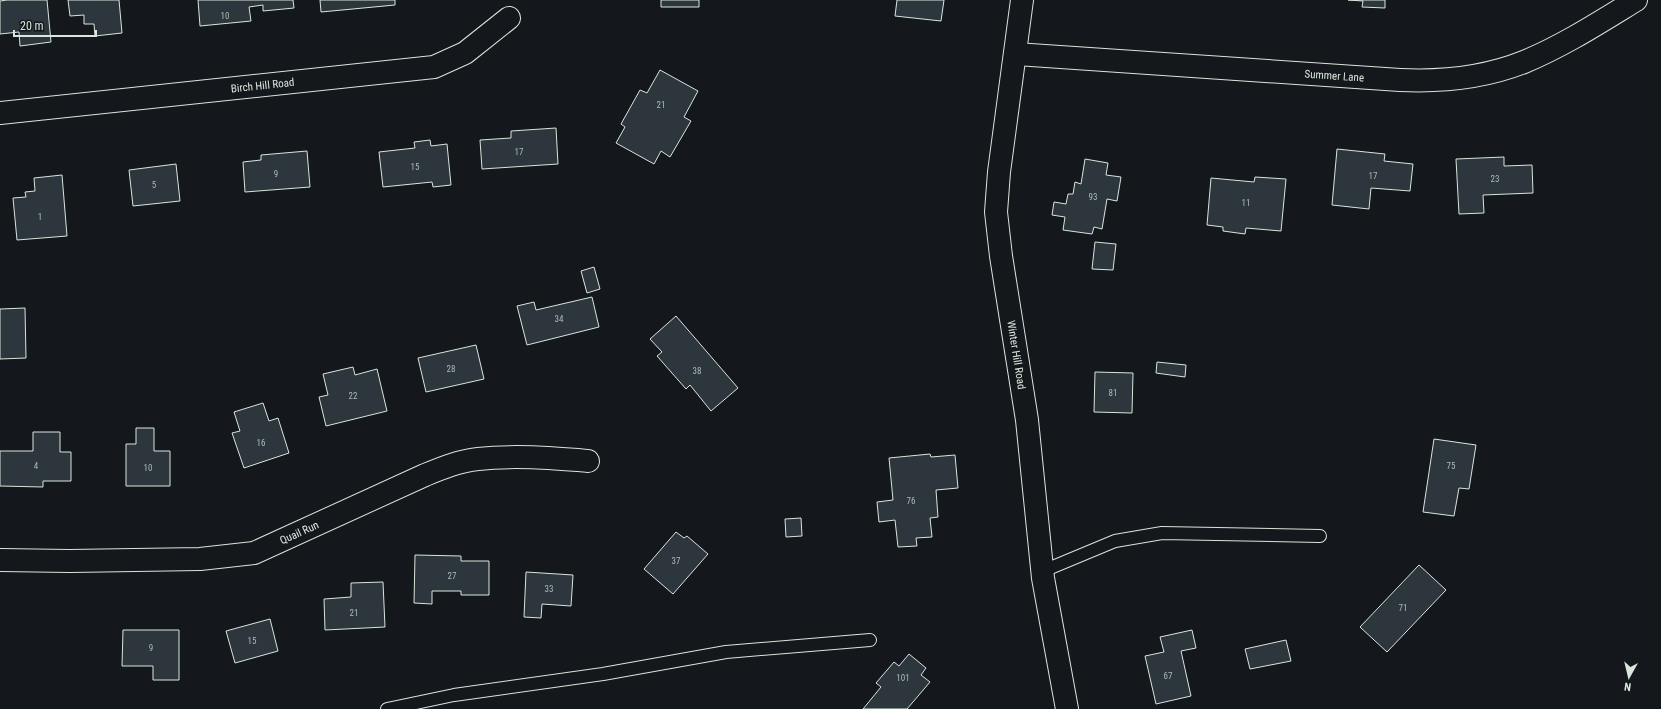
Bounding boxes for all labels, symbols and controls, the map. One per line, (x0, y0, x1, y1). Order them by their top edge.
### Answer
house number: 10 (221, 11, 229, 21)
scale bar (14, 12, 96, 38)
text: 20 m (20, 19, 44, 33)
street label: Summer Lane (1304, 68, 1364, 85)
street label: Birch Hill Road (230, 76, 295, 95)
house number: 21 (657, 100, 665, 110)
house number: 17 (515, 147, 524, 157)
house number: 15 (411, 162, 420, 172)
house number: 9 (274, 169, 278, 179)
house number: 17 (1369, 171, 1378, 181)
house number: 23 (1491, 174, 1499, 184)
house number: 5 (152, 180, 157, 190)
house number: 93 (1089, 192, 1097, 202)
house number: 11 (1242, 198, 1250, 208)
house number: 1 (38, 212, 42, 222)
house number: 34 (555, 314, 564, 324)
street label: Winter Hill Road (1004, 320, 1028, 390)
house number: 28 (447, 364, 455, 374)
house number: 38 (693, 366, 701, 376)
house number: 81 (1109, 388, 1117, 398)
house number: 22 (349, 391, 358, 401)
house number: 16 (257, 438, 265, 448)
house number: 4 (34, 461, 39, 471)
house number: 75 (1447, 461, 1456, 471)
house number: 10 (144, 463, 152, 473)
house number: 76 (907, 496, 915, 506)
street label: Quail Run (278, 518, 321, 547)
house number: 37 (672, 556, 681, 566)
house number: 27 (448, 571, 457, 581)
house number: 33 (545, 584, 553, 594)
house number: 71 (1399, 603, 1407, 613)
house number: 21 (350, 608, 358, 618)
house number: 15 (248, 636, 257, 646)
house number: 9 (149, 643, 153, 653)
north arrow (1609, 657, 1649, 697)
house number: 67 (1164, 671, 1173, 681)
house number: 101 (896, 673, 910, 683)
text: N (1623, 679, 1632, 693)

